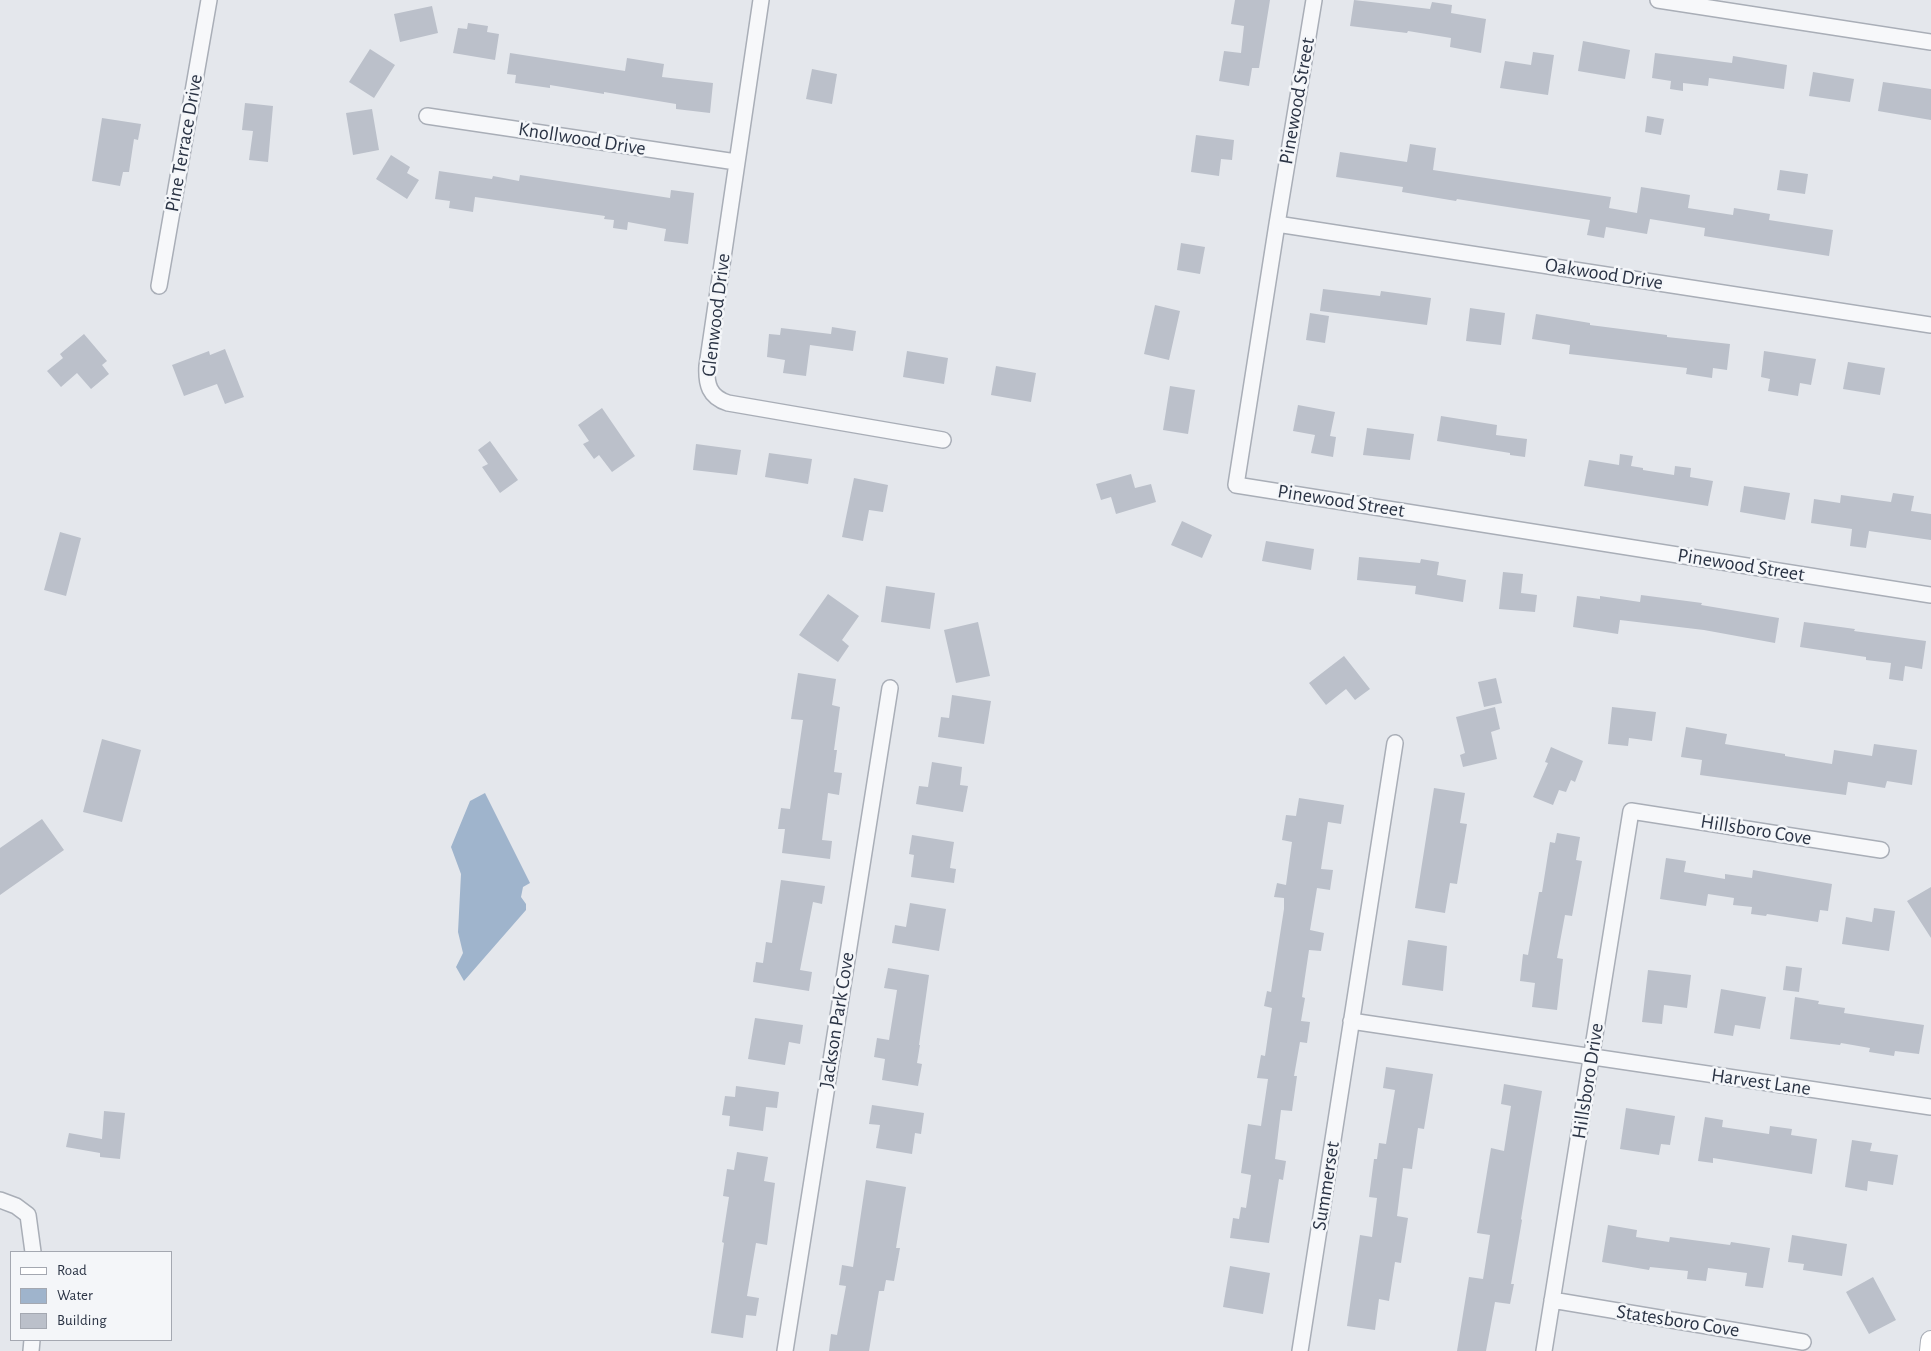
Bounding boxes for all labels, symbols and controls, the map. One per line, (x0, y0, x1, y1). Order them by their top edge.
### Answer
street label: Pinewood Street (1274, 36, 1320, 166)
street label: Pine Terrace Drive (160, 72, 208, 214)
street label: Knollwood Drive (516, 117, 648, 161)
street label: Glenwood Drive (697, 252, 735, 378)
street label: Oakwood Drive (1543, 253, 1665, 295)
street label: Pinewood Street (1276, 479, 1406, 523)
street label: Pinewood Street (1676, 543, 1806, 587)
street label: Hillsboro Cove (1699, 809, 1813, 851)
street label: Jackson Park Cove (814, 950, 860, 1090)
street label: Hillsboro Drive (1567, 1021, 1609, 1141)
street label: Harvest Lane (1710, 1063, 1812, 1101)
street label: Summerset (1307, 1140, 1345, 1232)
legend (10, 1251, 172, 1341)
text: Road (57, 1263, 87, 1278)
text: Water (57, 1288, 93, 1303)
street label: Statesboro Cove (1615, 1299, 1741, 1343)
text: Building (57, 1313, 107, 1328)

